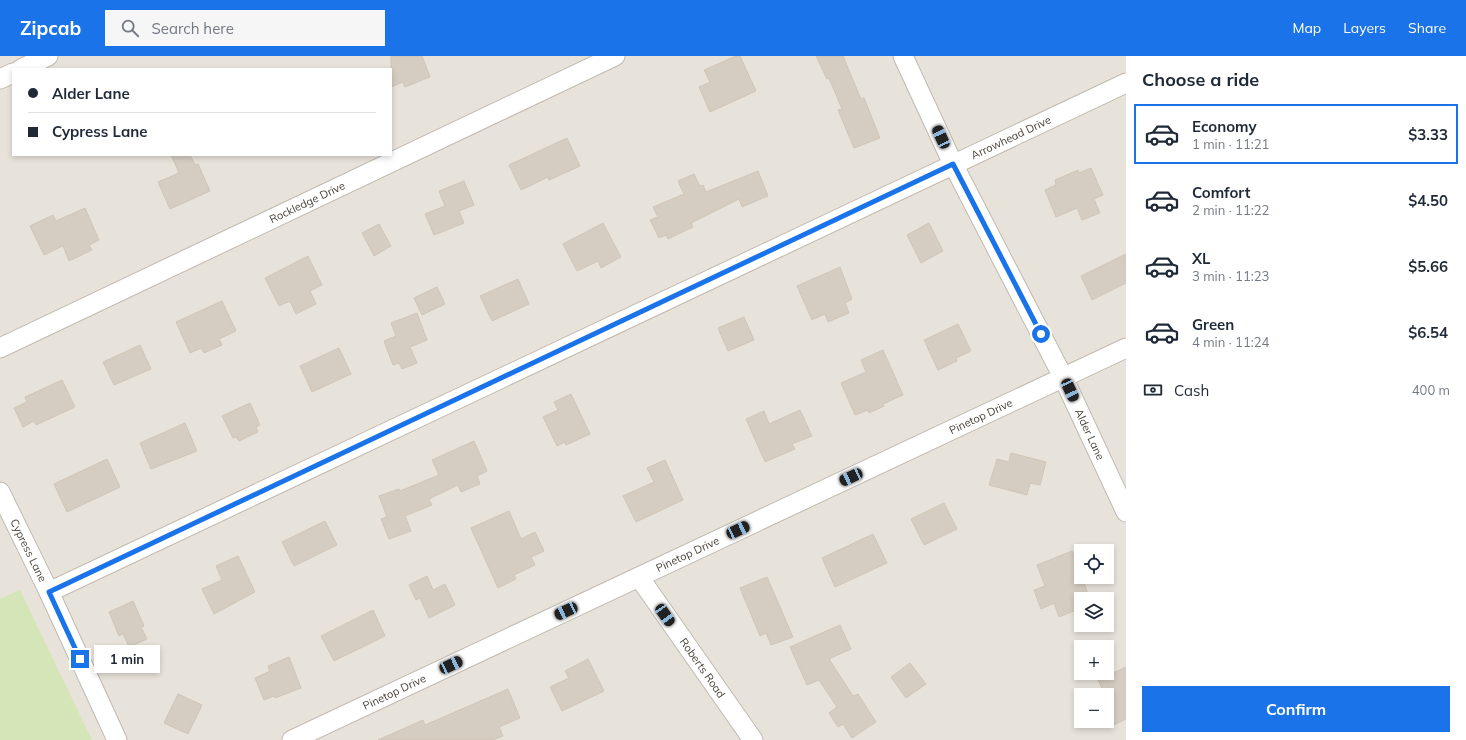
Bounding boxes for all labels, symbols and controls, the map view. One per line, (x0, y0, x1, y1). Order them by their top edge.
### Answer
search box (105, 10, 385, 46)
text: Zipcab (20, 16, 81, 40)
icon: search (119, 17, 141, 39)
text: Search here (151, 19, 234, 38)
text: Map (1292, 19, 1321, 37)
text: Layers (1343, 19, 1386, 37)
text: Share (1408, 19, 1446, 37)
text: Choose a ride (1142, 68, 1259, 91)
text: Alder Lane (52, 84, 130, 103)
street label: Arrowhead Drive (969, 112, 1053, 162)
icon: car (1144, 116, 1180, 152)
text: Economy (1192, 117, 1257, 136)
text: Cypress Lane (52, 122, 147, 141)
car (930, 124, 952, 150)
text: $3.33 (1408, 125, 1448, 144)
text: 1 min · 11:21 (1192, 136, 1269, 152)
street label: Rockledge Drive (267, 178, 347, 226)
icon: car (1144, 182, 1180, 218)
text: Comfort (1192, 183, 1250, 202)
text: $4.50 (1408, 191, 1448, 210)
text: 2 min · 11:22 (1192, 202, 1269, 218)
icon: car (1144, 248, 1180, 284)
text: XL (1192, 249, 1210, 268)
text: $5.66 (1408, 257, 1448, 276)
text: 3 min · 11:23 (1192, 268, 1269, 284)
icon: car (1144, 314, 1180, 350)
text: Green (1192, 315, 1234, 334)
text: $6.54 (1408, 323, 1448, 342)
route start (1032, 325, 1050, 343)
text: 4 min · 11:24 (1192, 334, 1269, 350)
car (1059, 377, 1081, 403)
icon: cash (1142, 379, 1164, 401)
text: Cash (1174, 381, 1209, 400)
text: 400 m (1412, 382, 1450, 398)
street label: Pinetop Drive (947, 395, 1015, 437)
street label: Alder Lane (1072, 406, 1108, 462)
car (838, 466, 864, 488)
street label: Cypress Lane (7, 517, 50, 584)
car (725, 519, 751, 541)
street label: Pinetop Drive (654, 533, 721, 575)
map controls (1074, 544, 1114, 728)
button: locate (1074, 544, 1114, 584)
button: layers (1074, 592, 1114, 632)
car (553, 600, 579, 622)
car (653, 602, 677, 628)
street label: Roberts Road (677, 635, 728, 701)
button: + (1074, 640, 1114, 680)
callout: 1 min (94, 645, 160, 673)
route end (71, 650, 89, 668)
text: 1 min (110, 651, 144, 667)
car (438, 654, 464, 676)
street label: Pinetop Drive (360, 671, 428, 713)
button: Confirm (1142, 686, 1450, 732)
button: − (1074, 688, 1114, 728)

